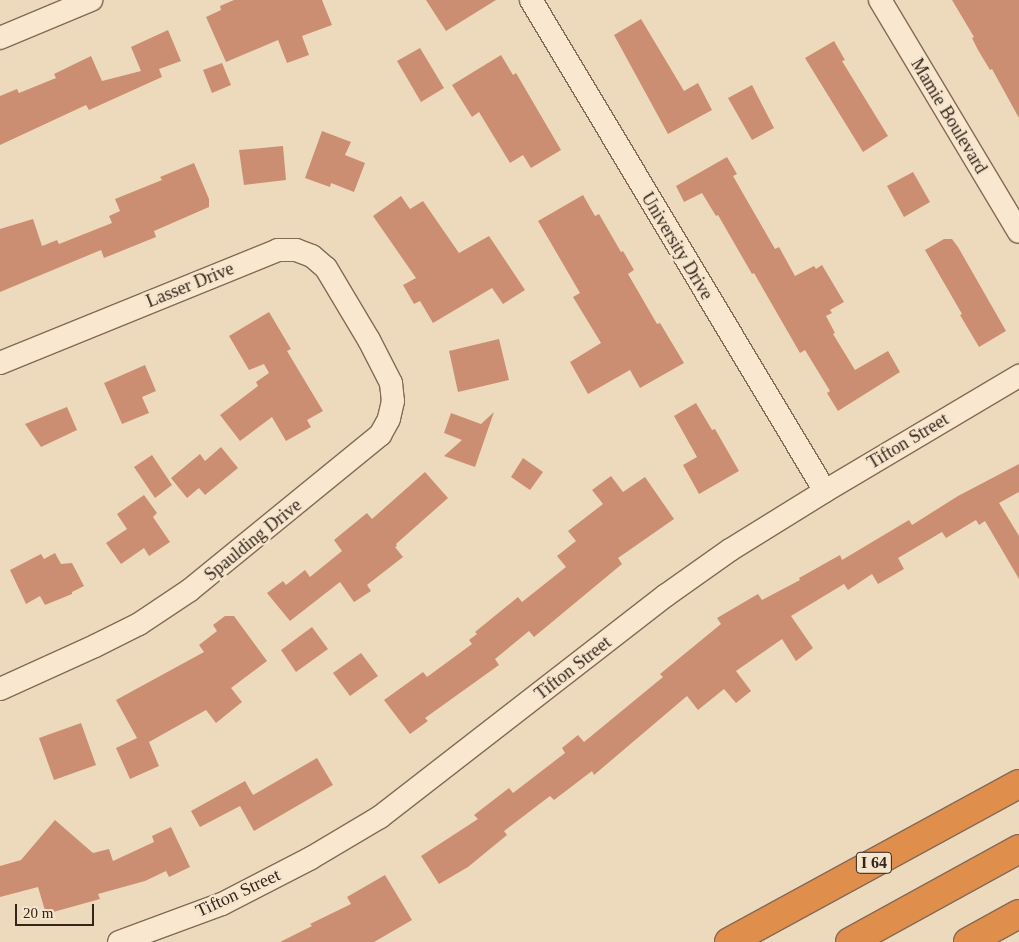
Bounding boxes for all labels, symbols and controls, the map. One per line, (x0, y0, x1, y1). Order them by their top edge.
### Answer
street label: Mamie Boulevard (906, 55, 992, 177)
street label: University Drive (636, 188, 718, 304)
street label: Lasser Drive (143, 258, 237, 312)
street label: Tifton Street (864, 408, 952, 474)
street label: Spaulding Drive (200, 494, 306, 586)
street label: Tifton Street (531, 632, 615, 704)
road number: I 64 (855, 850, 893, 876)
street label: Tifton Street (192, 864, 284, 922)
scale bar (18, 894, 96, 926)
text: 20 m (23, 905, 53, 921)

